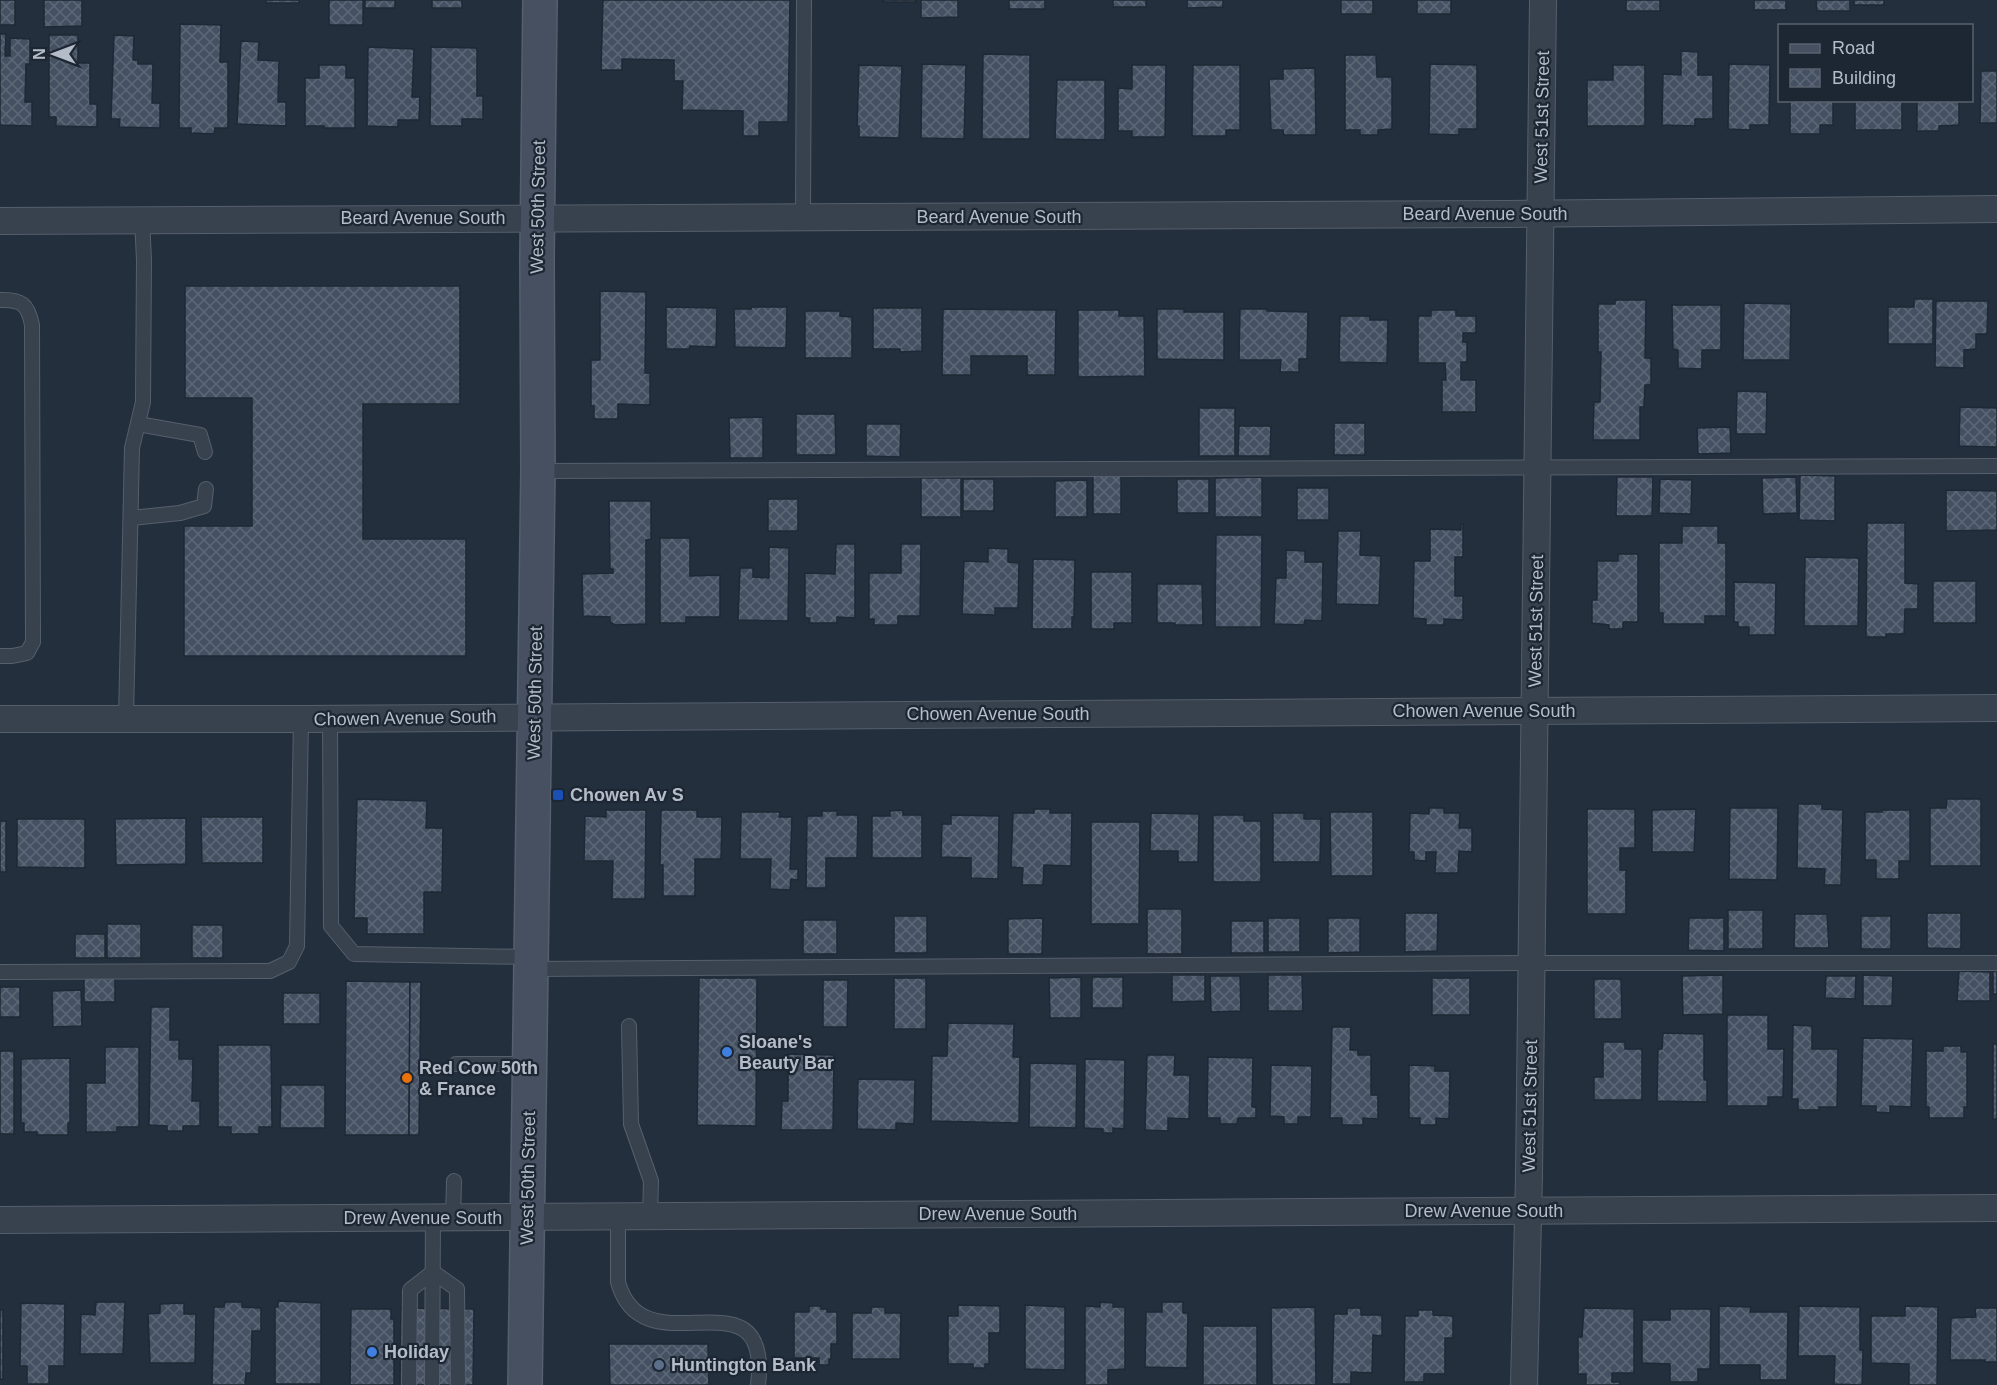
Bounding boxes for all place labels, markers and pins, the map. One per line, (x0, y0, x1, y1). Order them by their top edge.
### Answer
place label: Chowen Av S (570, 785, 684, 805)
marker: Chowen Av S (551, 788, 565, 802)
place label: Sloane's Beauty Bar (739, 1032, 834, 1073)
marker: Sloane's Beauty Bar (720, 1045, 734, 1059)
place label: Red Cow 50th & France (419, 1058, 538, 1099)
marker: Red Cow 50th & France (400, 1071, 414, 1085)
place label: Holiday (384, 1342, 449, 1362)
marker: Holiday (365, 1345, 379, 1359)
place label: Huntington Bank (671, 1355, 817, 1375)
marker: Huntington Bank (652, 1358, 666, 1372)

